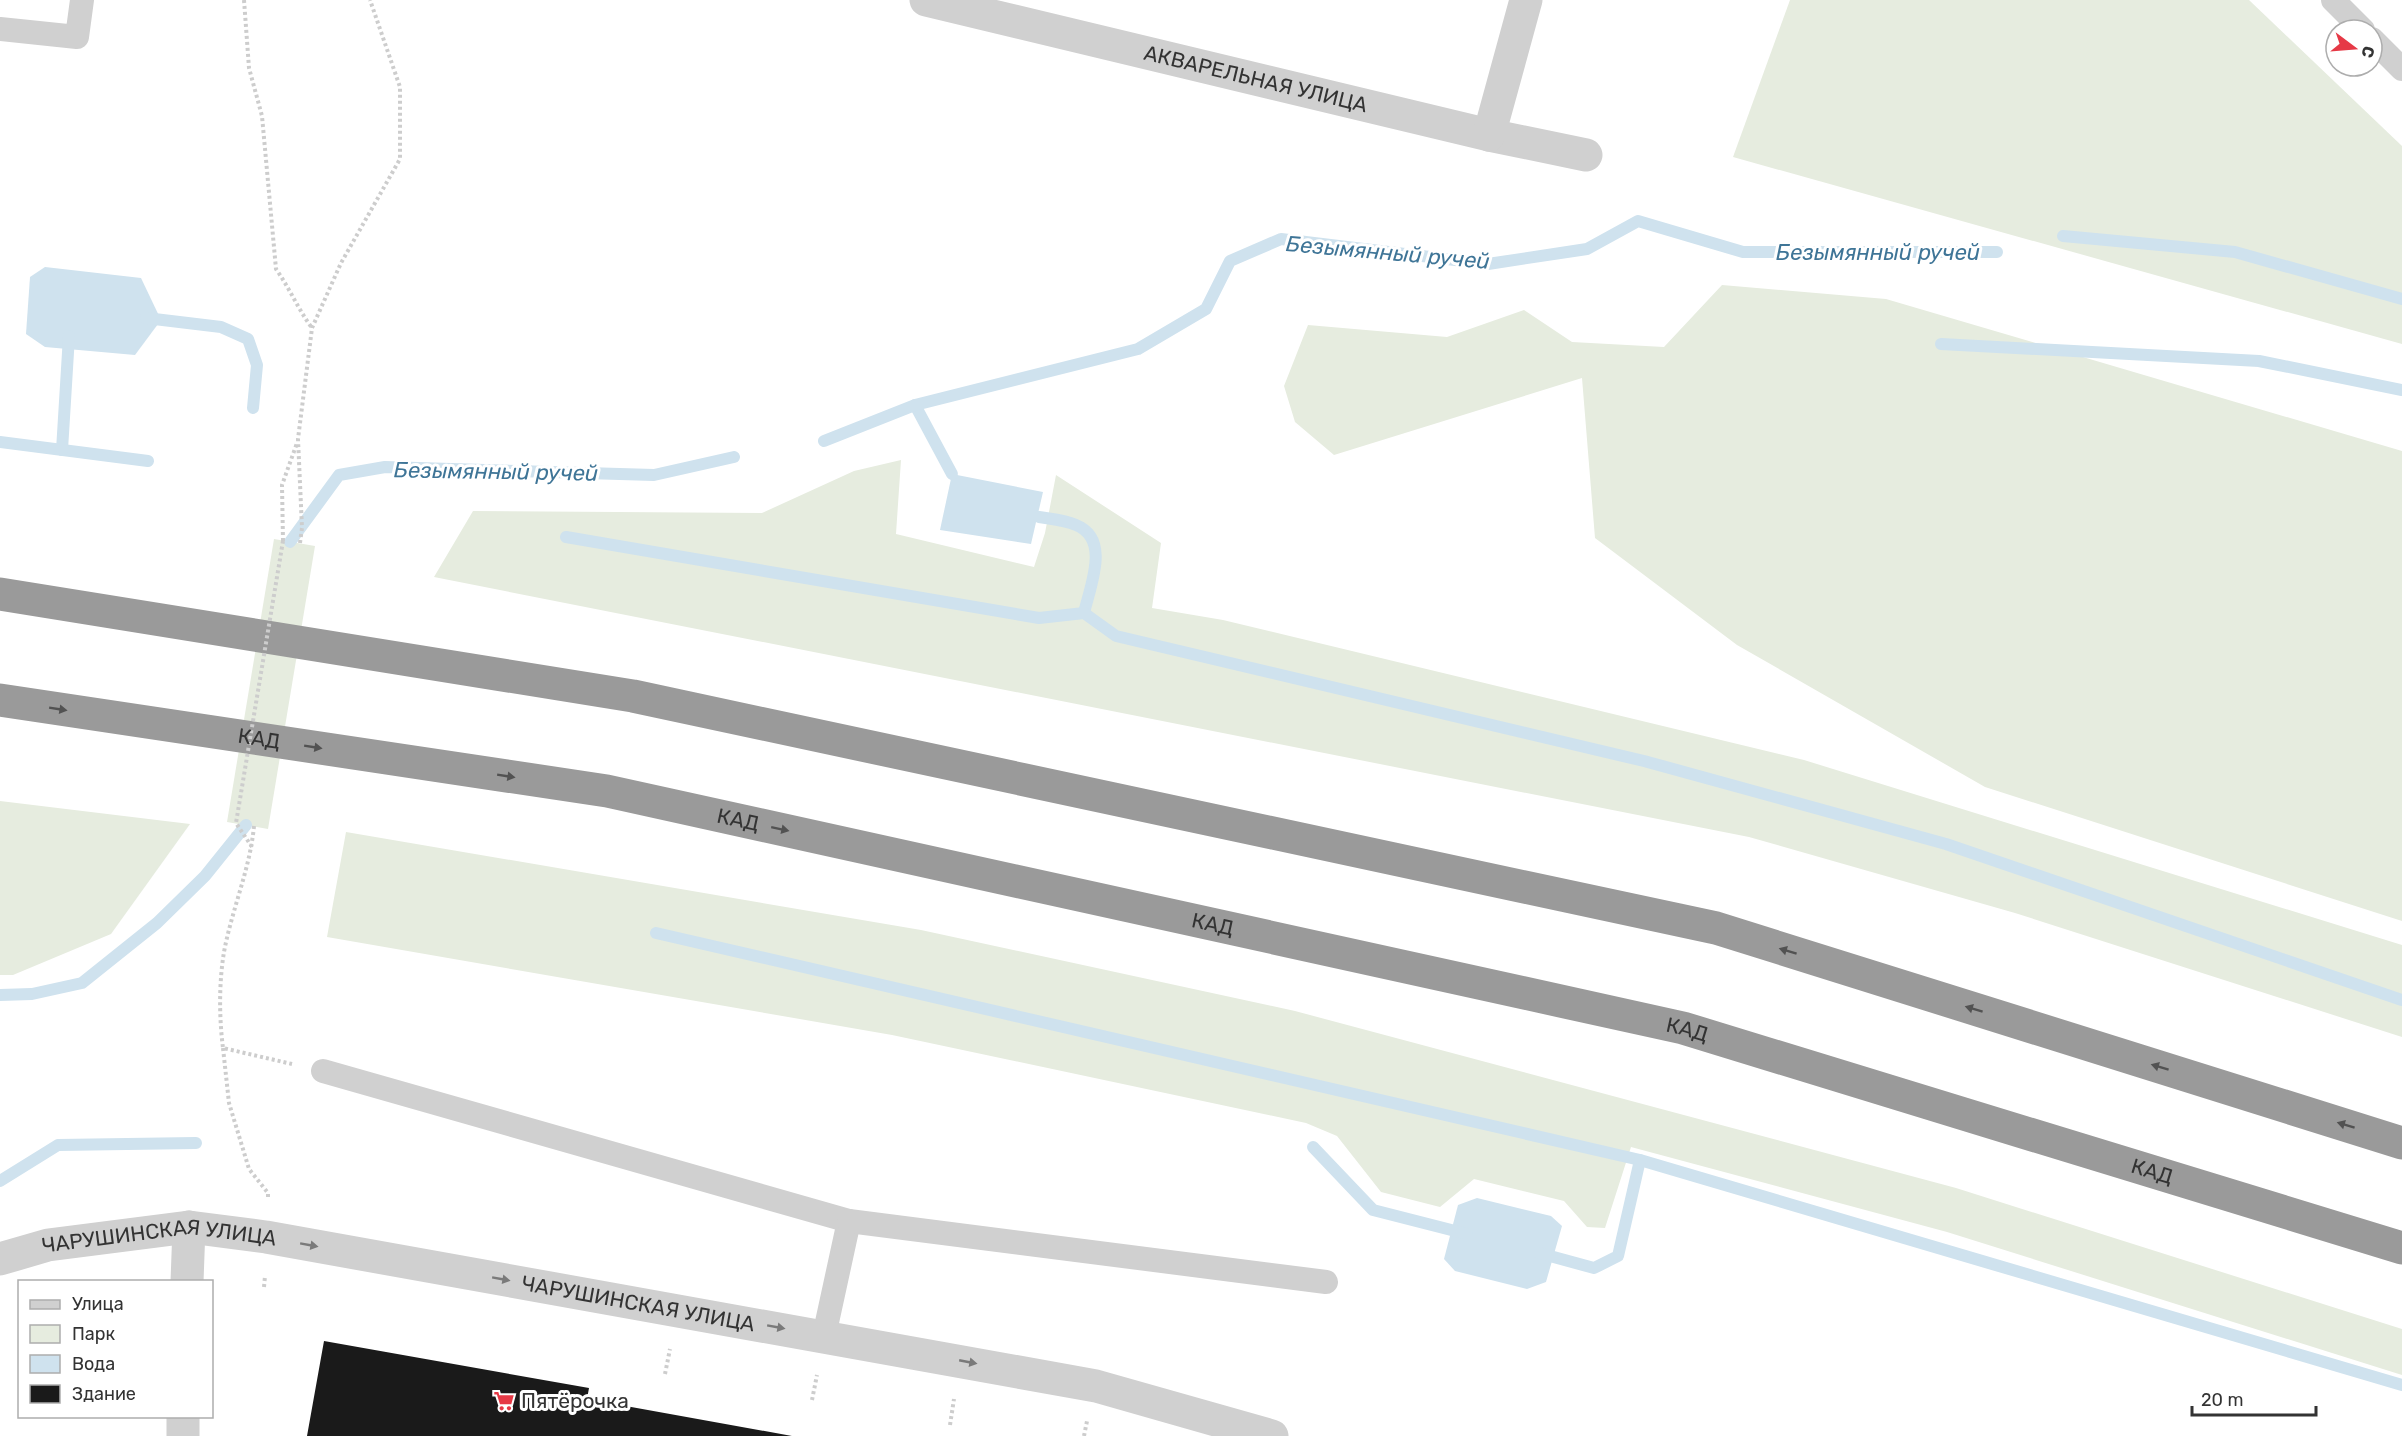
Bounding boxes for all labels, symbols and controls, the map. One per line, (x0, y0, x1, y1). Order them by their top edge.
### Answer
north arrow (2324, 18, 2384, 78)
street label: АКВАРЕЛЬНАЯ УЛИЦА (1141, 40, 1370, 117)
text: С (2357, 44, 2379, 60)
water label: Безымянный ручей (1285, 230, 1491, 275)
water label: Безымянный ручей (1776, 239, 1980, 266)
water label: Безымянный ручей (394, 456, 598, 487)
one-way arrow (48, 704, 67, 713)
street label: КАД (236, 723, 282, 754)
one-way arrow (304, 743, 323, 752)
one-way arrow (496, 771, 515, 780)
street label: КАД (715, 803, 762, 836)
one-way arrow (770, 825, 789, 834)
street label: КАД (1189, 907, 1236, 941)
one-way arrow (1779, 946, 1797, 955)
one-way arrow (1965, 1004, 1983, 1013)
street label: КАД (1664, 1012, 1711, 1047)
one-way arrow (2151, 1062, 2169, 1071)
one-way arrow (2337, 1120, 2355, 1129)
street label: КАД (2128, 1153, 2176, 1189)
street label: ЧАРУШИНСКАЯ УЛИЦА (40, 1214, 279, 1258)
one-way arrow (300, 1240, 319, 1249)
street label: ЧАРУШИНСКАЯ УЛИЦА (520, 1270, 757, 1337)
one-way arrow (492, 1275, 511, 1284)
legend (18, 1280, 213, 1418)
text: Улица (72, 1293, 124, 1315)
text: Парк (72, 1323, 116, 1345)
one-way arrow (767, 1323, 786, 1332)
text: Вода (72, 1353, 115, 1375)
one-way arrow (959, 1357, 978, 1366)
scale bar (2192, 1379, 2316, 1417)
text: Здание (72, 1383, 136, 1405)
place label: Пятёрочка (521, 1388, 629, 1413)
supermarket icon: Пятёрочка (492, 1389, 516, 1413)
text: 20 m (2201, 1389, 2243, 1411)

